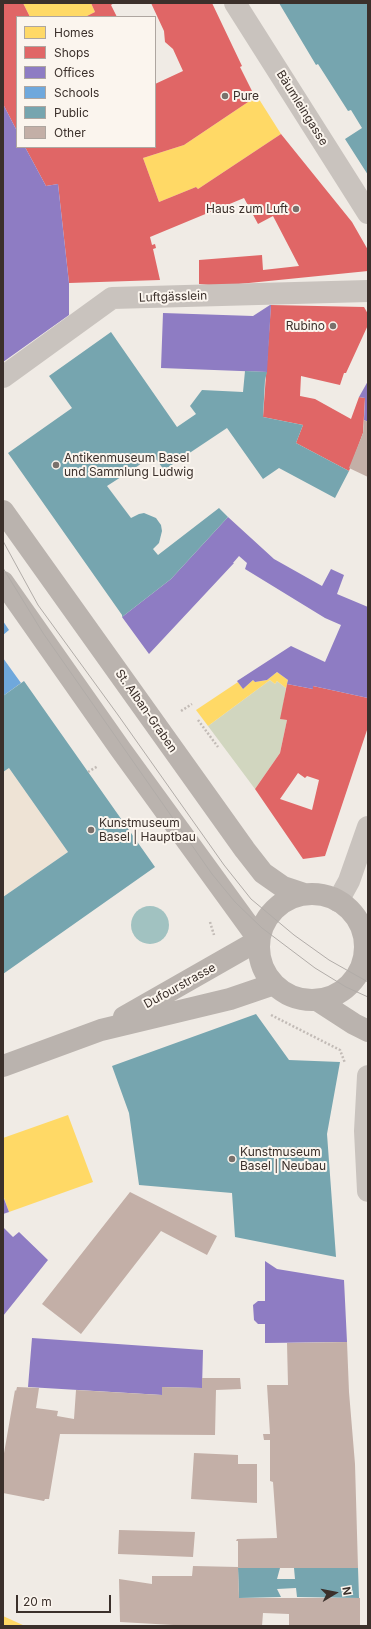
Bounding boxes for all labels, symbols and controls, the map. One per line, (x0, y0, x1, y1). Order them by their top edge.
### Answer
legend (16, 16, 156, 148)
text: Homes (54, 25, 94, 40)
text: Shops (54, 45, 90, 60)
text: Offices (54, 65, 95, 80)
street label: Bäumleingasse (273, 68, 331, 148)
text: Schools (54, 85, 99, 100)
place label: Pure (233, 89, 259, 103)
marker: Pure (220, 91, 230, 101)
text: Public (54, 105, 89, 120)
text: Other (54, 125, 86, 140)
place label: Haus zum Luft (206, 202, 288, 216)
marker: Haus zum Luft (291, 204, 301, 214)
street label: Luftgässlein (139, 289, 207, 305)
place label: Rubino (286, 319, 325, 333)
marker: Rubino (328, 321, 338, 331)
place label: Antikenmuseum Basel und Sammlung Ludwig (64, 451, 194, 479)
marker: Antikenmuseum Basel und Sammlung Ludwig (51, 460, 61, 470)
street label: St. Alban-Graben (112, 667, 180, 755)
place label: Kunstmuseum Basel | Hauptbau (99, 816, 196, 844)
marker: Kunstmuseum Basel | Hauptbau (86, 825, 96, 835)
street label: Dufourstrasse (142, 960, 218, 1012)
place label: Kunstmuseum Basel | Neubau (240, 1145, 326, 1173)
marker: Kunstmuseum Basel | Neubau (227, 1154, 237, 1164)
north arrow (315, 1573, 355, 1613)
text: N (339, 1586, 354, 1596)
scale bar (18, 1587, 113, 1613)
text: 20 m (23, 1594, 52, 1609)

